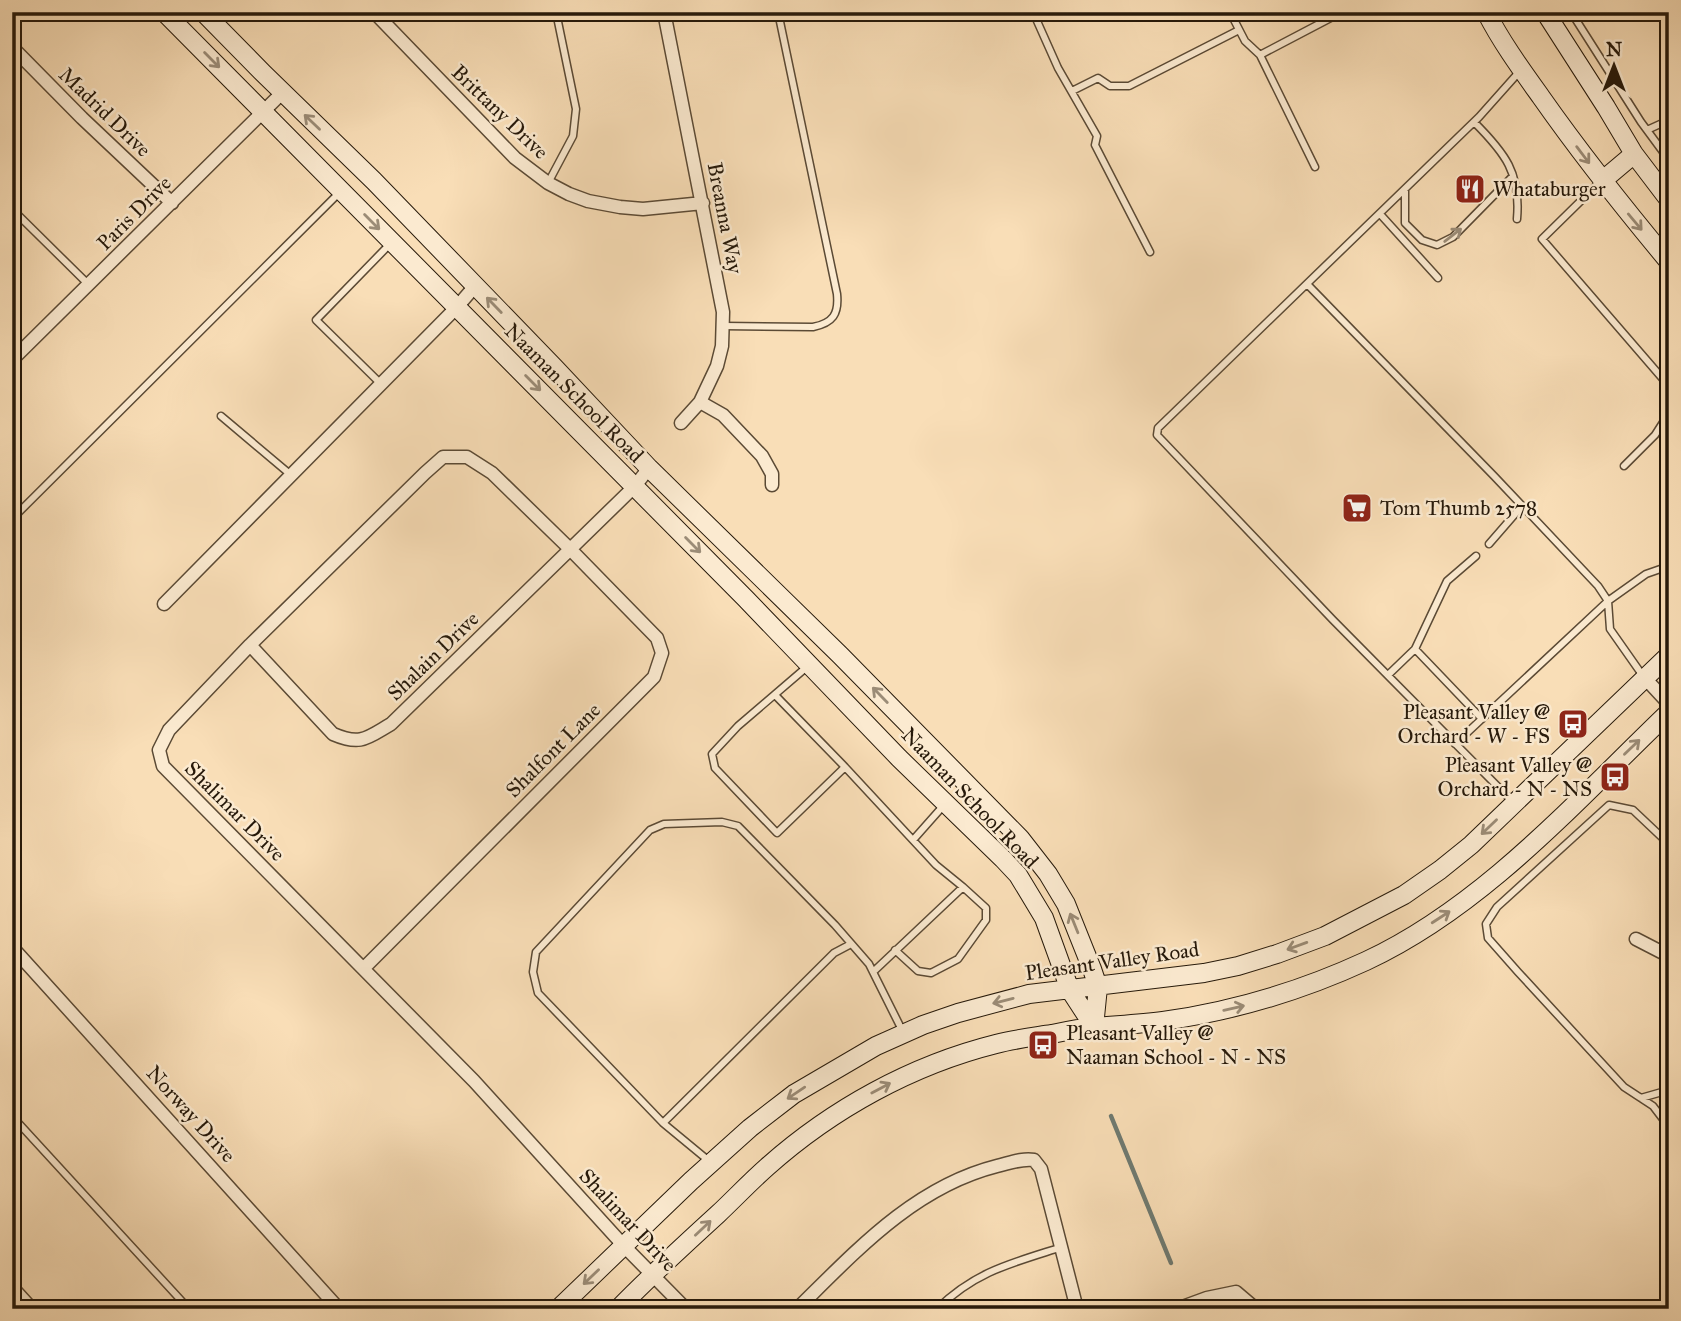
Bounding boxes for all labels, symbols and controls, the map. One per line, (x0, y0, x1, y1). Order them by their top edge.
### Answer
north arrow (1580, 32, 1650, 102)
text: N (1606, 38, 1622, 61)
one-way arrow (203, 52, 220, 69)
street label: Brittany Drive (446, 59, 554, 165)
street label: Madrid Drive (53, 62, 157, 163)
one-way arrow (304, 113, 321, 130)
one-way arrow (1575, 146, 1590, 164)
street label: Breanna Way (701, 160, 749, 277)
street label: Paris Drive (91, 170, 177, 256)
restaurant icon: Whataburger (1453, 172, 1487, 206)
place label: Whataburger (1493, 176, 1606, 202)
one-way arrow (1627, 212, 1643, 230)
one-way arrow (364, 213, 381, 230)
one-way arrow (1443, 227, 1461, 242)
one-way arrow (486, 297, 503, 314)
street label: Naaman School Road (499, 318, 649, 468)
one-way arrow (524, 375, 541, 392)
supermarket icon: Tom Thumb 2578 (1340, 491, 1374, 525)
place label: Tom Thumb 2578 (1380, 495, 1537, 521)
one-way arrow (684, 536, 701, 553)
street label: Shalain Drive (382, 606, 484, 706)
one-way arrow (871, 687, 888, 704)
street label: Shalfont Lane (500, 697, 606, 803)
place label: Pleasant Valley @ Orchard - W - FS (1397, 699, 1550, 749)
bus stop icon: Pleasant Valley @ Orchard - W - FS (1556, 707, 1590, 741)
street label: Naaman School Road (896, 722, 1044, 874)
one-way arrow (1623, 739, 1641, 756)
place label: Pleasant Valley @ Orchard - N - NS (1438, 752, 1592, 802)
street label: Shalimar Drive (179, 755, 291, 867)
bus stop icon: Pleasant Valley @ Orchard - N - NS (1598, 760, 1632, 794)
one-way arrow (1481, 819, 1498, 836)
one-way arrow (1431, 910, 1450, 924)
one-way arrow (1066, 912, 1079, 934)
street label: Pleasant Valley Road (1023, 936, 1201, 986)
one-way arrow (1287, 941, 1309, 953)
one-way arrow (992, 995, 1015, 1008)
one-way arrow (1222, 1000, 1245, 1014)
place label: Pleasant Valley @ Naaman School - N - NS (1066, 1020, 1286, 1070)
bus stop icon: Pleasant Valley @ Naaman School - N - NS (1026, 1028, 1060, 1062)
street label: Norway Drive (141, 1060, 241, 1168)
one-way arrow (870, 1081, 891, 1095)
one-way arrow (787, 1086, 807, 1100)
street label: Shalimar Drive (574, 1163, 683, 1277)
one-way arrow (694, 1220, 712, 1236)
one-way arrow (583, 1269, 600, 1286)

